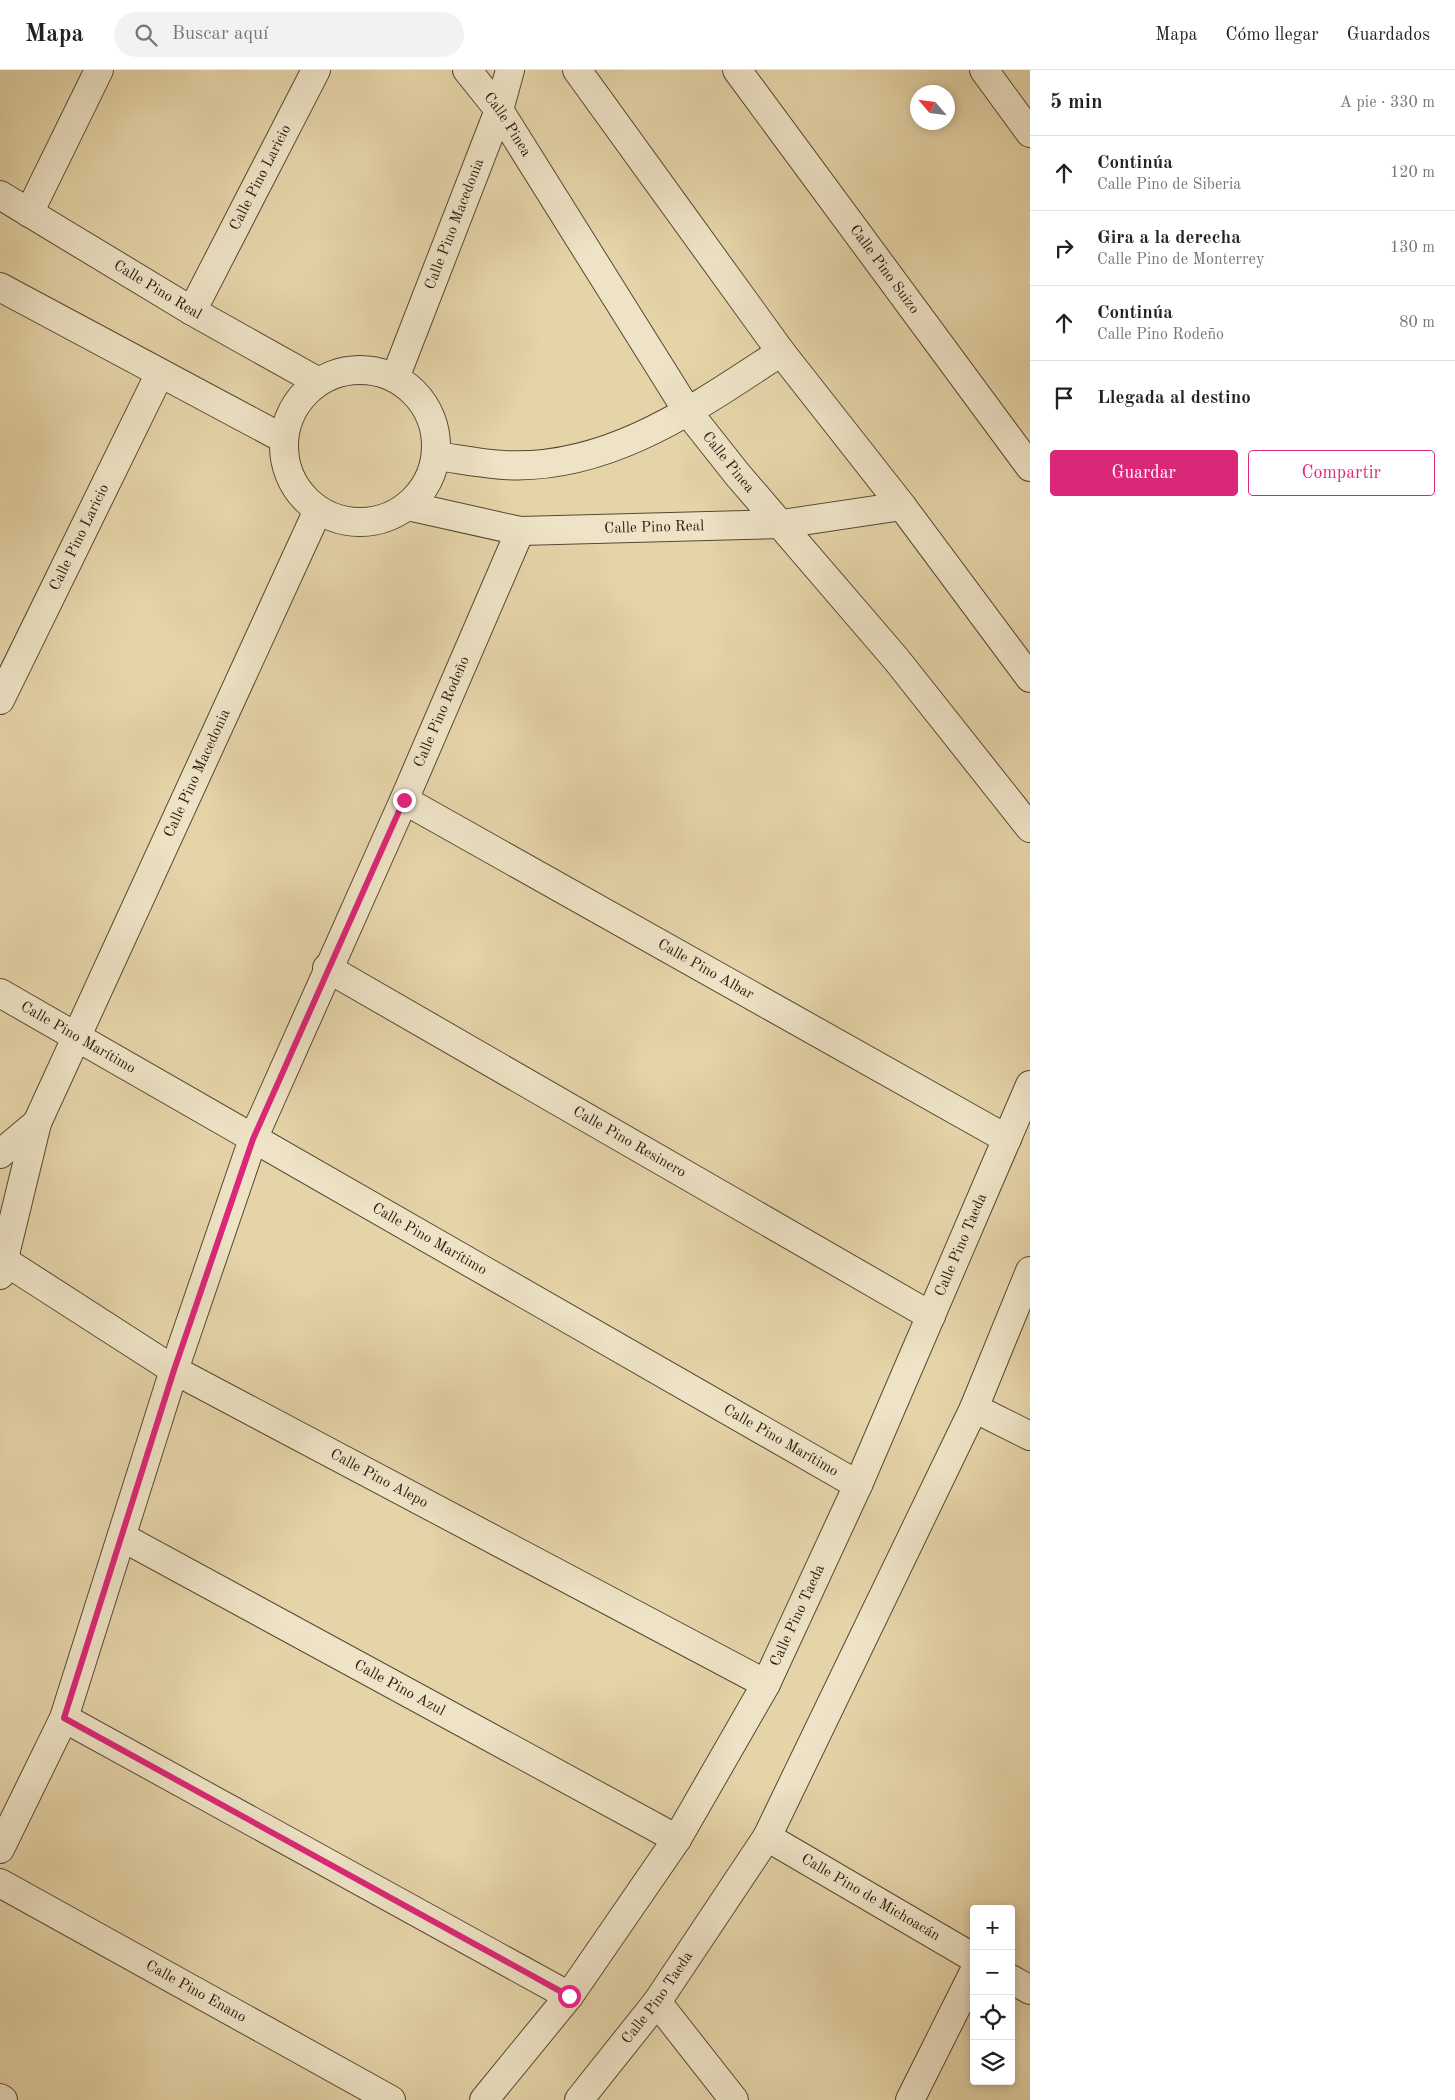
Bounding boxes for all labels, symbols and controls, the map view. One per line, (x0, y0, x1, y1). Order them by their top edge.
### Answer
search box (114, 12, 464, 57)
icon: search (132, 21, 160, 49)
text: Mapa (25, 23, 84, 47)
text: Buscar aquí (172, 25, 268, 44)
text: Mapa (1155, 26, 1197, 44)
text: Cómo llegar (1225, 26, 1319, 44)
text: Guardados (1347, 26, 1430, 44)
north arrow (910, 85, 955, 130)
street label: Calle Pinea (481, 90, 534, 160)
text: 5 min (1050, 92, 1103, 113)
text: A pie · 330 m (1340, 95, 1435, 111)
street label: Calle Pino Laricio (227, 122, 294, 233)
text: Continúa (1097, 154, 1173, 173)
street label: Calle Pino Macedonia (423, 156, 487, 292)
icon: ahead (1050, 159, 1078, 187)
text: 120 m (1390, 165, 1435, 181)
text: Calle Pino de Siberia (1097, 177, 1241, 193)
street label: Calle Pino Suizo (847, 222, 922, 317)
text: Gira a la derecha (1097, 229, 1241, 248)
icon: right (1050, 234, 1078, 262)
text: 130 m (1390, 240, 1435, 256)
text: Calle Pino de Monterrey (1097, 252, 1264, 268)
street label: Calle Pino Real (111, 258, 204, 322)
text: Continúa (1097, 304, 1173, 323)
icon: ahead (1050, 309, 1078, 337)
text: 80 m (1399, 315, 1435, 331)
text: Calle Pino Rodeño (1097, 327, 1224, 343)
icon: arrive (1050, 384, 1078, 412)
text: Llegada al destino (1097, 389, 1251, 408)
street label: Calle Pinea (699, 429, 758, 496)
button: Guardar (1050, 450, 1238, 496)
button: Compartir (1248, 450, 1435, 496)
street label: Calle Pino Laricio (47, 482, 112, 593)
street label: Calle Pino Real (604, 519, 704, 536)
street label: Calle Pino Rodeño (412, 654, 473, 770)
street label: Calle Pino Macedonia (161, 707, 233, 840)
route end (393, 789, 416, 812)
street label: Calle Pino Albar (655, 937, 756, 1002)
street label: Calle Pino Marítimo (18, 999, 138, 1077)
street label: Calle Pino Resinero (570, 1104, 688, 1181)
street label: Calle Pino Taeda (932, 1191, 990, 1299)
street label: Calle Pino Marítimo (369, 1200, 489, 1278)
street label: Calle Pino Marítimo (721, 1402, 841, 1479)
street label: Calle Pino Alepo (328, 1447, 430, 1511)
street label: Calle Pino Taeda (768, 1562, 828, 1669)
street label: Calle Pino Azul (352, 1657, 447, 1719)
street label: Calle Pino de Michoacán (799, 1851, 943, 1944)
map controls (970, 1905, 1015, 2085)
button: + (970, 1905, 1015, 1950)
street label: Calle Pino Taeda (619, 1948, 696, 2047)
button: − (970, 1950, 1015, 1995)
street label: Calle Pino Enano (143, 1958, 249, 2025)
route start (558, 1985, 581, 2008)
button: locate (970, 1995, 1015, 2040)
button: layers (970, 2040, 1015, 2085)

